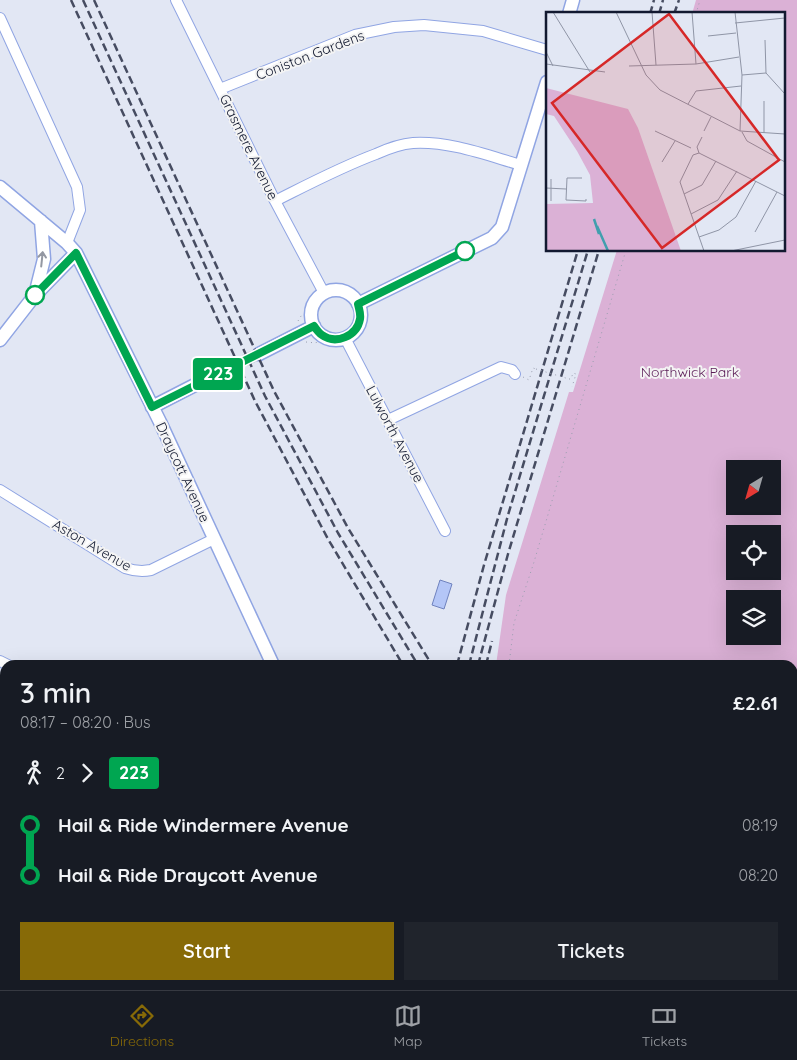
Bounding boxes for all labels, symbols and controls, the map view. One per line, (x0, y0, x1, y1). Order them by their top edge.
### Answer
inset map (546, 12, 784, 251)
street label: Coniston Gardens (253, 26, 367, 84)
street label: Grasmere Avenue (216, 91, 282, 203)
unlabelled marker (455, 241, 475, 261)
one-way arrow (38, 251, 47, 267)
unlabelled marker (25, 285, 45, 305)
line badge: 223 (189, 358, 247, 390)
text: 223 (203, 362, 233, 385)
park label: Northwick Park (641, 363, 739, 381)
street label: Lulworth Avenue (362, 382, 428, 486)
street label: Draycott Avenue (152, 419, 214, 525)
north arrow (726, 460, 781, 515)
map controls (726, 460, 781, 645)
street label: Aston Avenue (49, 515, 135, 575)
button: locate (726, 525, 781, 580)
button: layers (726, 590, 781, 645)
text: 3 min (20, 675, 91, 710)
text: £2.61 (733, 691, 778, 715)
text: 08:17 – 08:20 · Bus (20, 712, 151, 732)
icon: walk (20, 759, 48, 787)
icon: forward (73, 759, 101, 787)
text: 223 (119, 761, 149, 784)
text: 2 (56, 763, 65, 783)
text: Hail & Ride Windermere Avenue (58, 813, 349, 837)
text: 08:19 (742, 815, 778, 835)
text: Hail & Ride Draycott Avenue (58, 863, 318, 887)
text: 08:20 (738, 865, 778, 885)
button: Start (20, 922, 394, 980)
button: Tickets (404, 922, 778, 980)
tab: Directions (110, 1002, 174, 1050)
tab: Map (394, 1002, 422, 1050)
tab: Tickets (642, 1002, 687, 1050)

